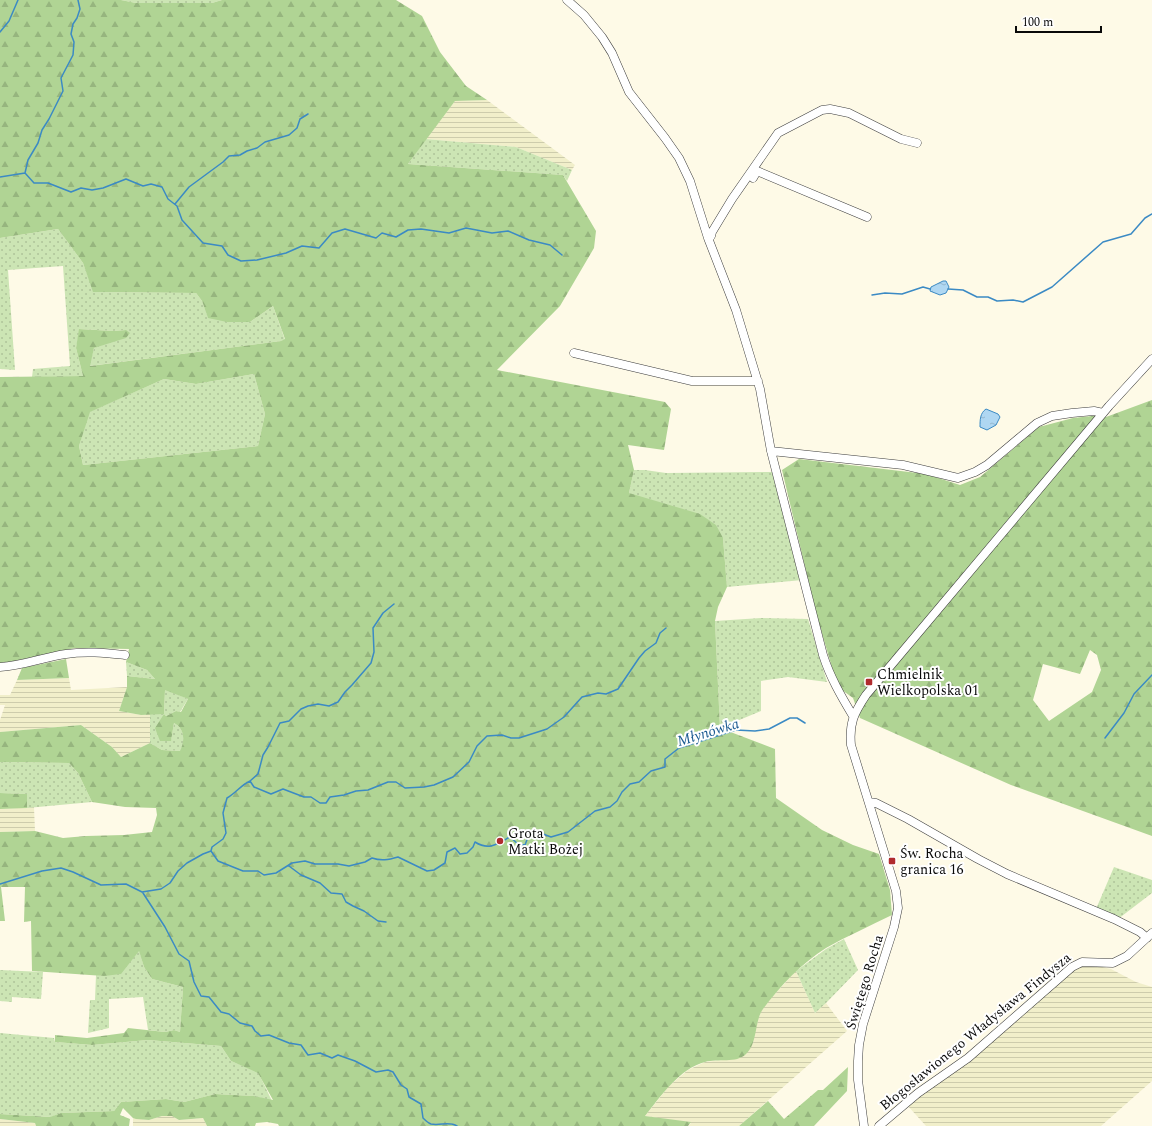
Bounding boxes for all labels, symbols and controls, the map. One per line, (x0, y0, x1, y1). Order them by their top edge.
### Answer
scale bar (1016, 8, 1101, 34)
text: 100 m (1022, 13, 1053, 32)
place label: Chmielnik Wielkopolska 01 (877, 664, 979, 701)
marker: Chmielnik Wielkopolska 01 (864, 677, 874, 687)
water label: Młynówka (674, 712, 743, 753)
place label: Grota Matki Bożej (508, 823, 583, 860)
marker: Grota Matki Bożej (495, 836, 505, 846)
place label: Św. Rocha granica 16 (900, 843, 964, 880)
marker: Św. Rocha granica 16 (887, 856, 897, 866)
street label: Świętego Rocha (840, 932, 889, 1032)
street label: Błogosławionego Władysława Findysza (875, 947, 1076, 1115)

